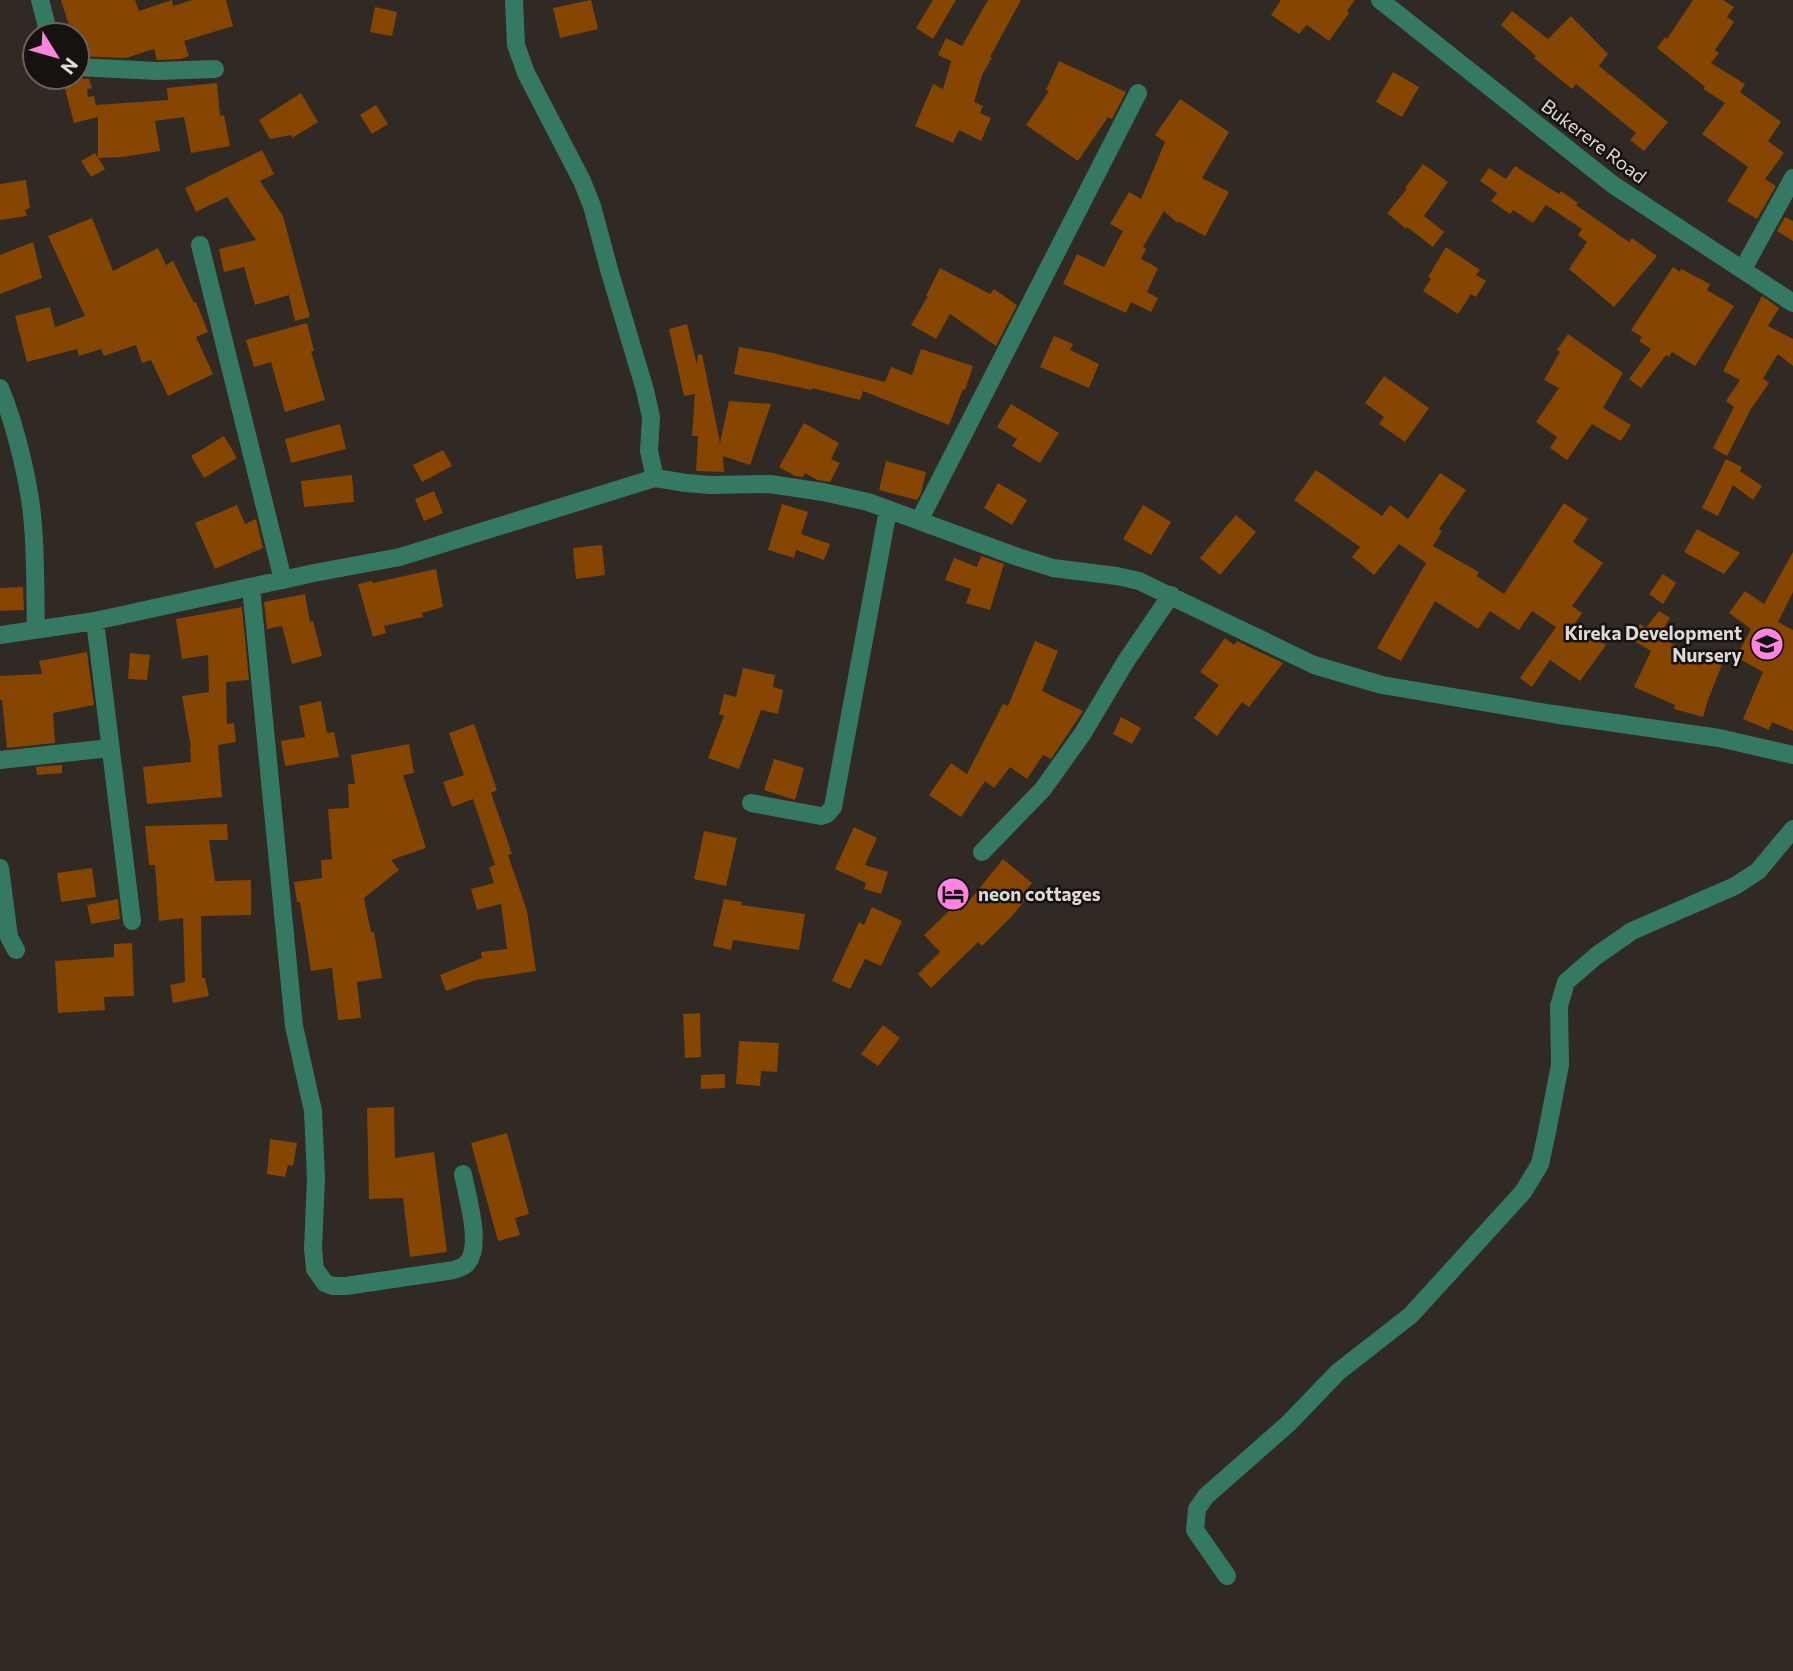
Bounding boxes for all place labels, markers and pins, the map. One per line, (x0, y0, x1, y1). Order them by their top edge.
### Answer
place label: Kireka Development Nursery (1564, 621, 1743, 666)
school or university icon: Kireka Development Nursery (1748, 625, 1786, 663)
hotel icon: neon cottages (934, 875, 972, 913)
place label: neon cottages (978, 882, 1101, 905)

